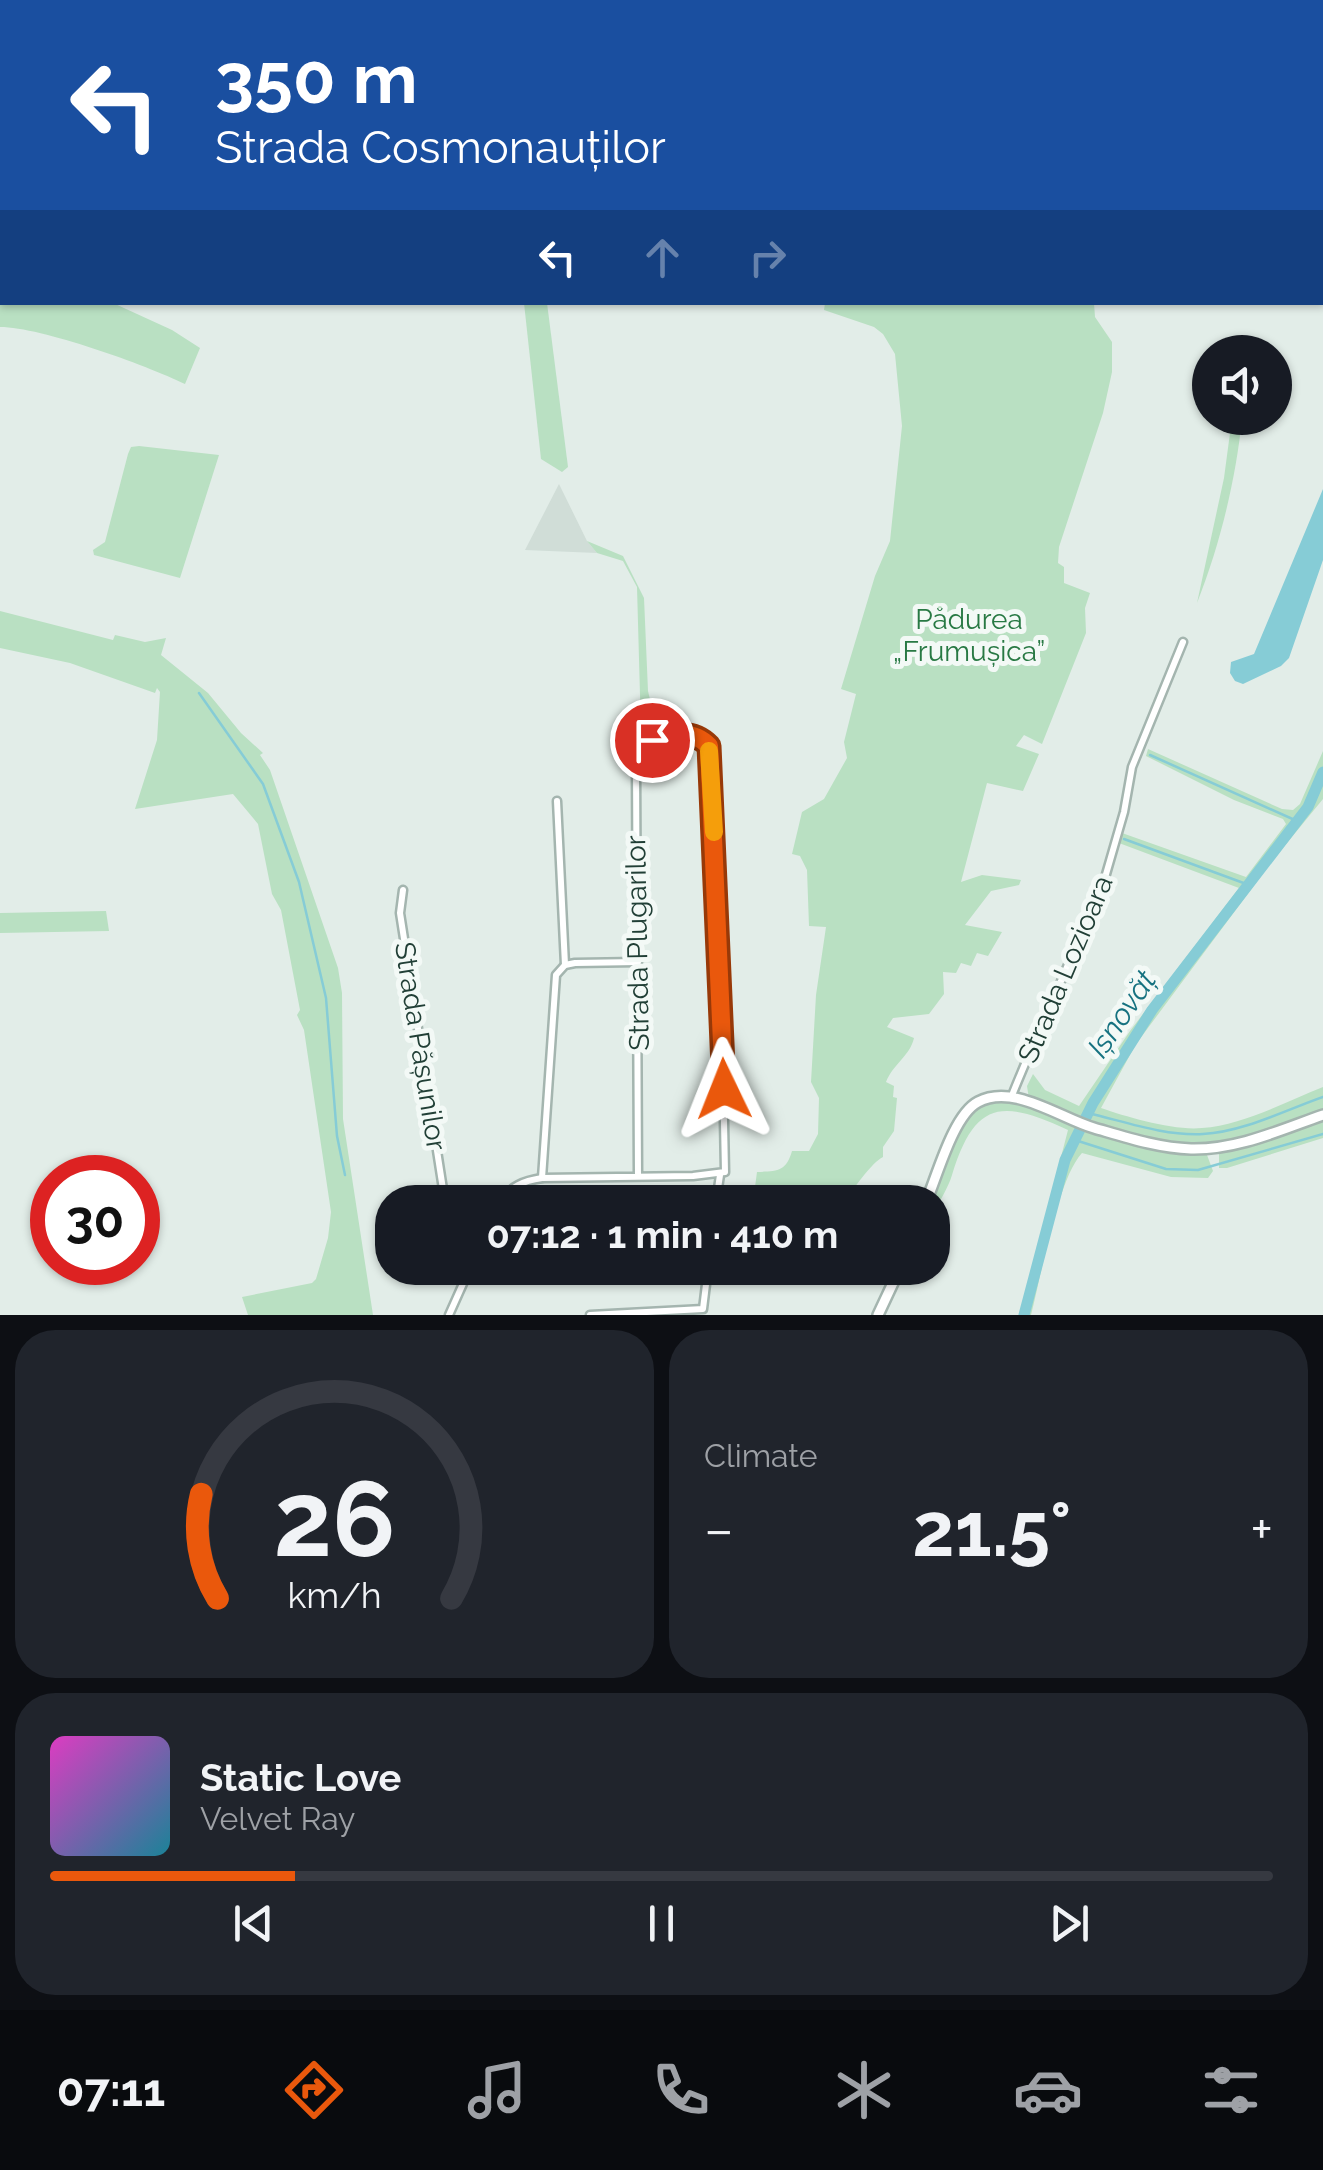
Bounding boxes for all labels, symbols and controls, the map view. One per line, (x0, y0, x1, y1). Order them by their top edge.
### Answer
text: 350 m (215, 37, 418, 119)
icon: left (50, 40, 180, 170)
text: Strada Cosmonauților (215, 121, 666, 174)
icon: left (530, 230, 585, 285)
icon: ahead (635, 230, 690, 285)
icon: right (740, 230, 795, 285)
map controls (1192, 335, 1292, 435)
button: sound (1192, 335, 1292, 435)
park label: Pădurea „Frumușica” (893, 603, 1045, 668)
pin (610, 698, 695, 783)
icon: arrive (625, 713, 680, 768)
street label: Strada Plugarilor (619, 835, 656, 1051)
street label: Strada Lozioara (1011, 871, 1120, 1068)
street label: Strada Pășunilor (388, 940, 453, 1153)
water label: Ișnovăț (1080, 964, 1163, 1064)
position arrow (672, 1037, 776, 1141)
speed limit sign: 30 (30, 1155, 160, 1285)
text: 07:12 · 1 min · 410 m (486, 1212, 839, 1257)
text: Climate (704, 1437, 818, 1474)
text: 26 (274, 1458, 395, 1580)
text: 21.5° (912, 1485, 1071, 1574)
text: − (704, 1497, 734, 1562)
text: + (1250, 1497, 1273, 1562)
text: km/h (287, 1574, 382, 1616)
text: Static Love (200, 1755, 401, 1800)
text: Velvet Ray (200, 1800, 355, 1837)
icon: previous (226, 1896, 281, 1951)
icon: pause (634, 1896, 689, 1951)
icon: next (1042, 1896, 1097, 1951)
icon: directions (279, 2055, 349, 2125)
icon: music (462, 2055, 532, 2125)
icon: phone (646, 2055, 716, 2125)
icon: climate (829, 2055, 899, 2125)
icon: car (1013, 2055, 1083, 2125)
icon: filters (1196, 2055, 1266, 2125)
text: 07:11 (57, 2064, 165, 2117)

